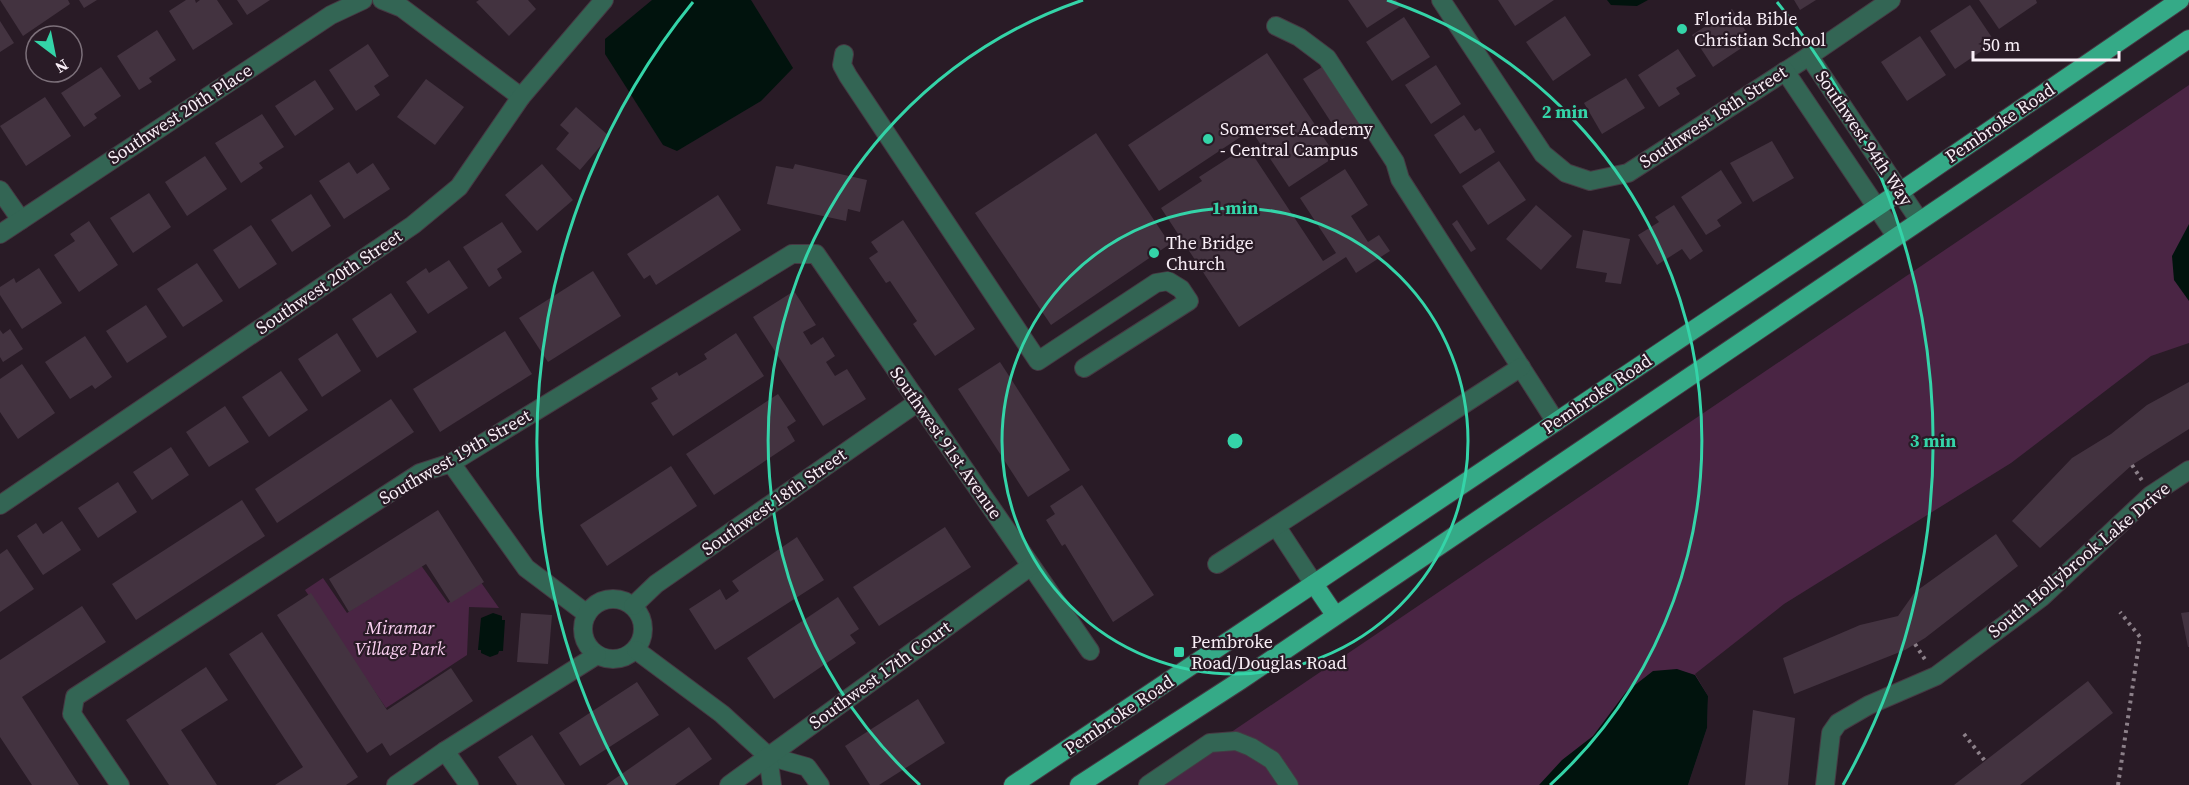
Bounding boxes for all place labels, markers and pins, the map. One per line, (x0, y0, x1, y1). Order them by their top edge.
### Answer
place label: Florida Bible Christian School (1694, 6, 1826, 52)
marker: Florida Bible Christian School (1675, 22, 1689, 36)
place label: Somerset Academy - Central Campus (1220, 116, 1374, 162)
marker: Somerset Academy - Central Campus (1201, 132, 1215, 146)
place label: The Bridge Church (1166, 230, 1254, 276)
marker: The Bridge Church (1147, 246, 1161, 260)
centre of rings (1225, 431, 1245, 451)
place label: Pembroke Road/Douglas Road (1191, 629, 1347, 675)
marker: Pembroke Road/Douglas Road (1172, 645, 1186, 659)

